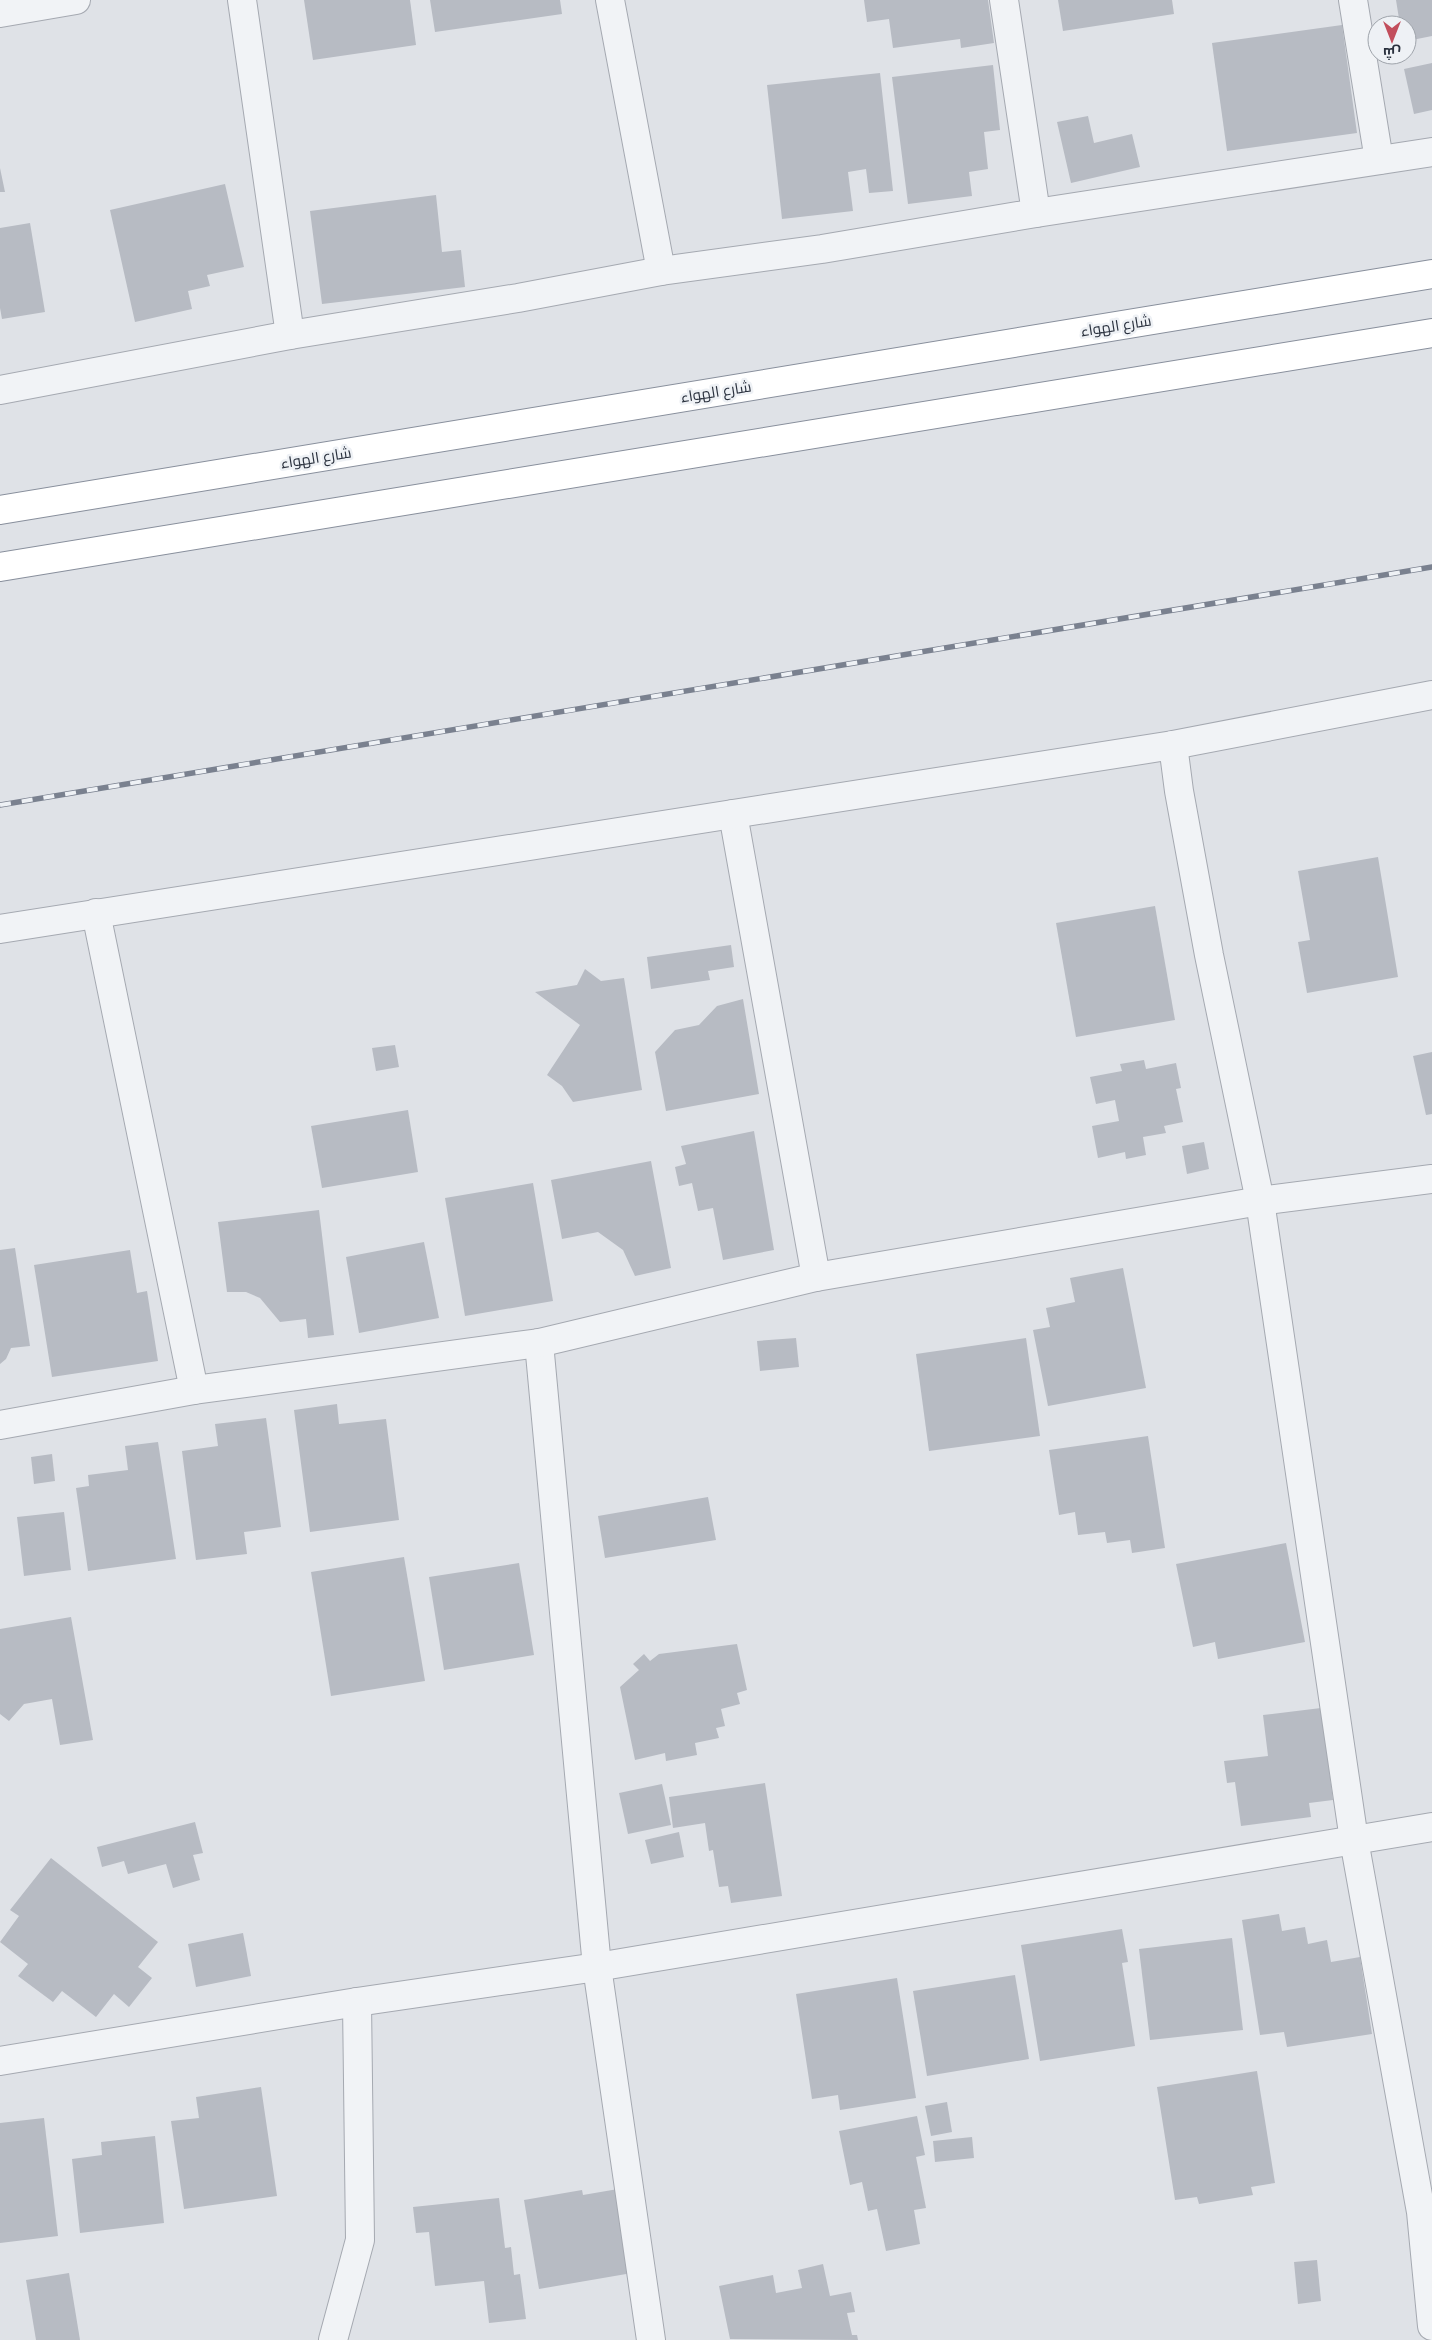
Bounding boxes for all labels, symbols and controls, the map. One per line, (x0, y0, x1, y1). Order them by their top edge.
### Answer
north arrow (1367, 15, 1417, 65)
text: ش (1383, 44, 1401, 61)
street label: شارع الهواء (1079, 312, 1153, 342)
street label: شارع الهواء (679, 378, 753, 408)
street label: شارع الهواء (279, 444, 353, 474)

